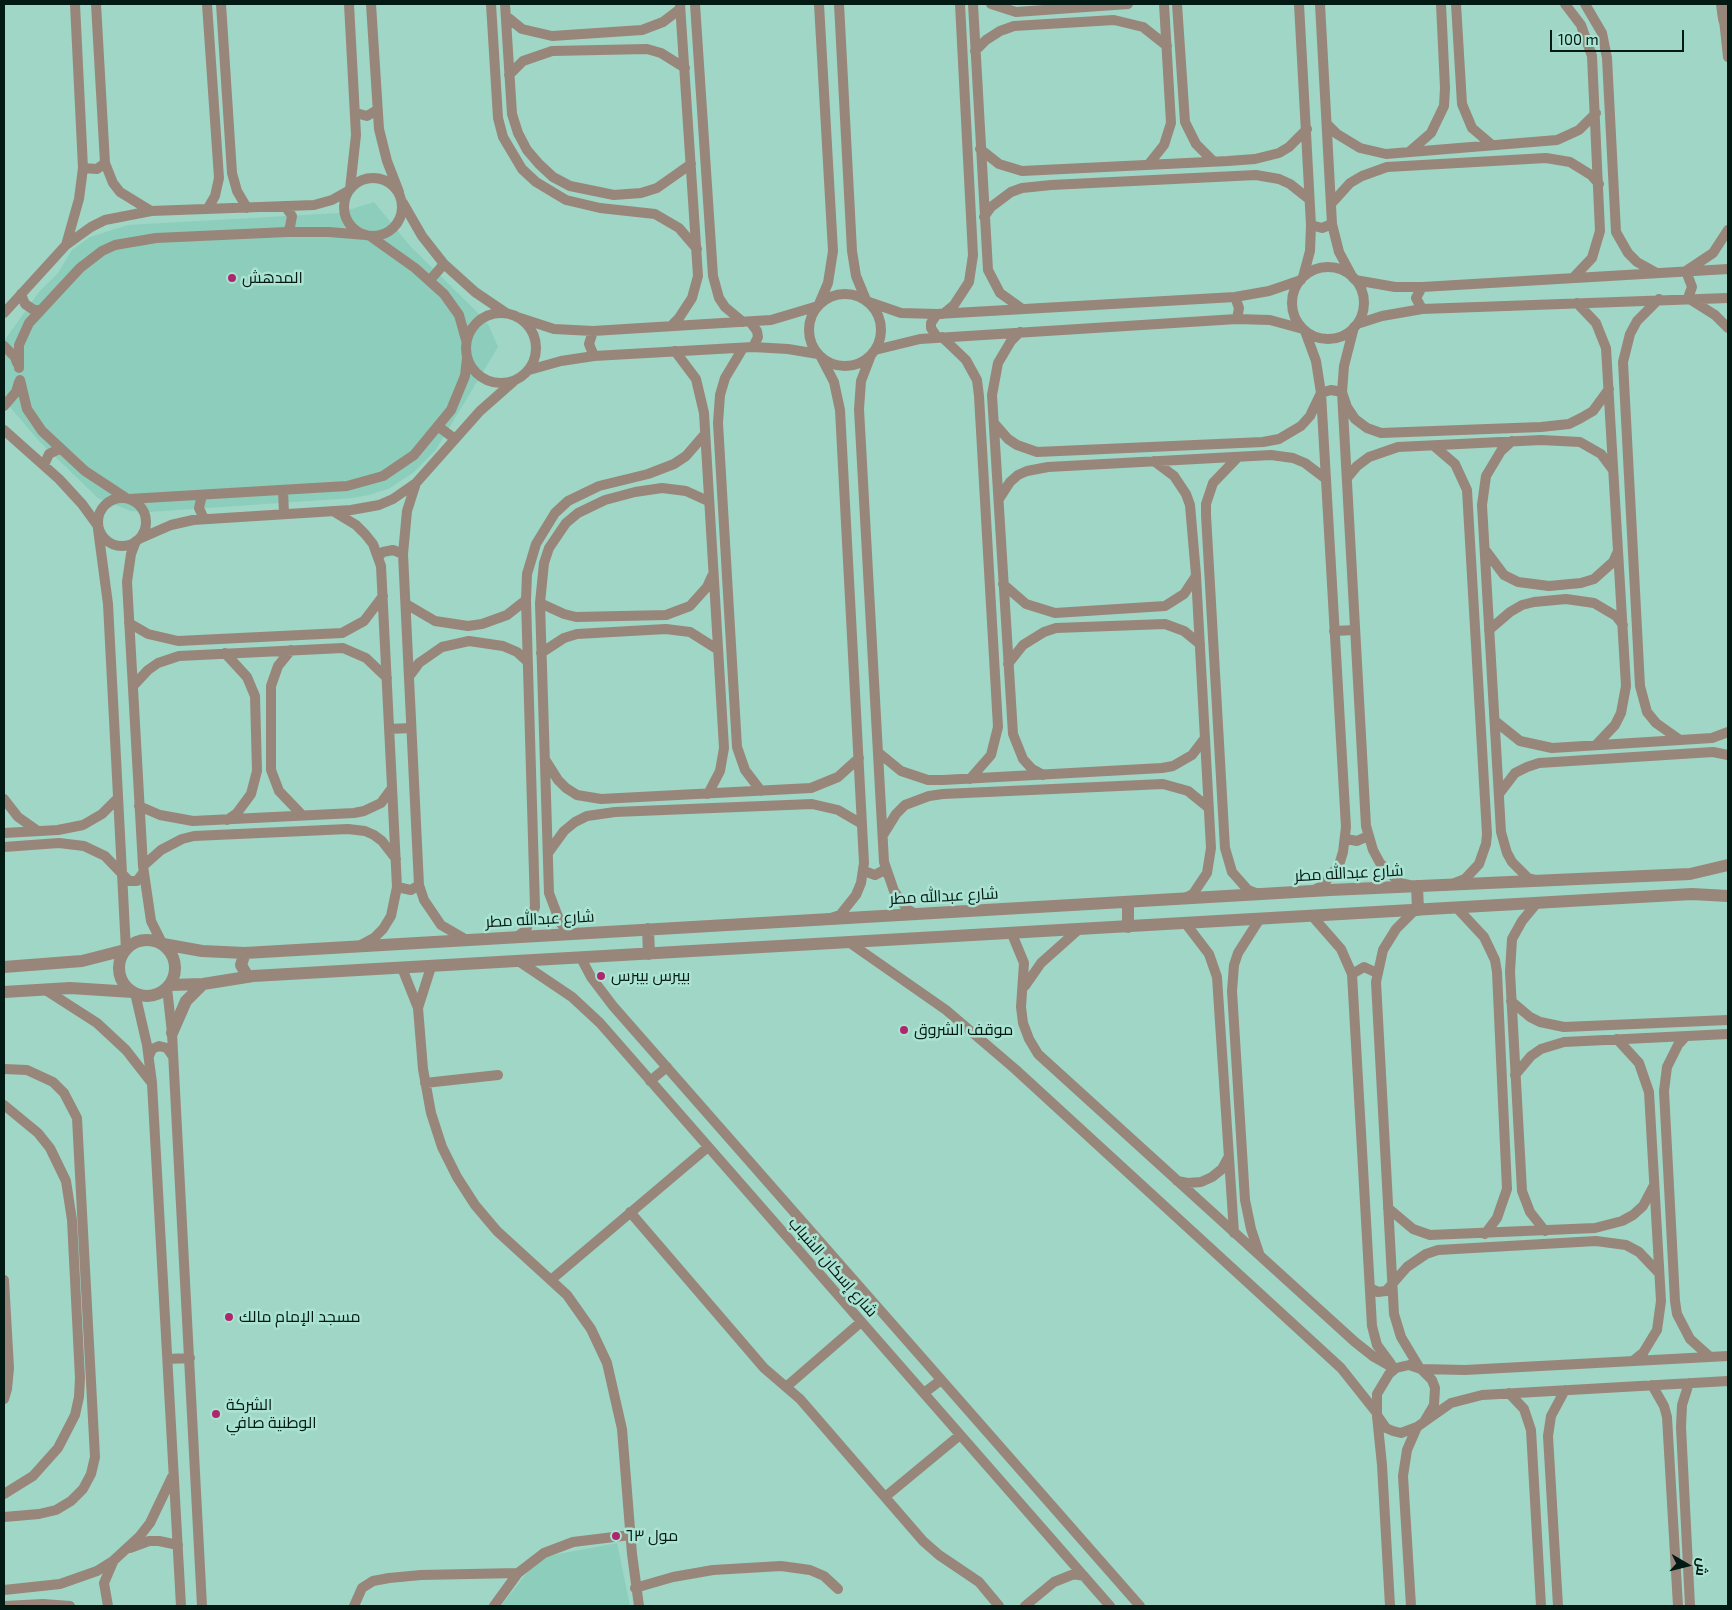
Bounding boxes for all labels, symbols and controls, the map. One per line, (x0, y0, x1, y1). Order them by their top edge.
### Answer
scale bar (1552, 20, 1686, 52)
text: 100 m (1558, 30, 1599, 48)
place label: المدهش (242, 268, 303, 288)
marker: المدهش (226, 272, 238, 284)
street label: شارع عبدالله مطر (1294, 861, 1404, 885)
street label: شارع عبدالله مطر (889, 884, 999, 908)
street label: شارع عبدالله مطر (485, 907, 595, 931)
place label: بيبرس بيبرس (611, 966, 690, 986)
marker: بيبرس بيبرس (595, 970, 607, 982)
place label: موقف الشروق (914, 1020, 1013, 1040)
marker: موقف الشروق (898, 1024, 910, 1036)
street label: شارع إسكان الشباب (784, 1213, 882, 1321)
place label: مسجد الإمام مالك (239, 1307, 360, 1327)
marker: مسجد الإمام مالك (223, 1311, 235, 1323)
place label: الشركة الوطنية صافي (226, 1395, 317, 1433)
marker: الشركة الوطنية صافي (210, 1408, 222, 1420)
place label: مول ٦٣ (626, 1526, 678, 1546)
marker: مول ٦٣ (610, 1530, 622, 1542)
north arrow (1662, 1540, 1712, 1590)
text: ش (1693, 1557, 1712, 1577)

